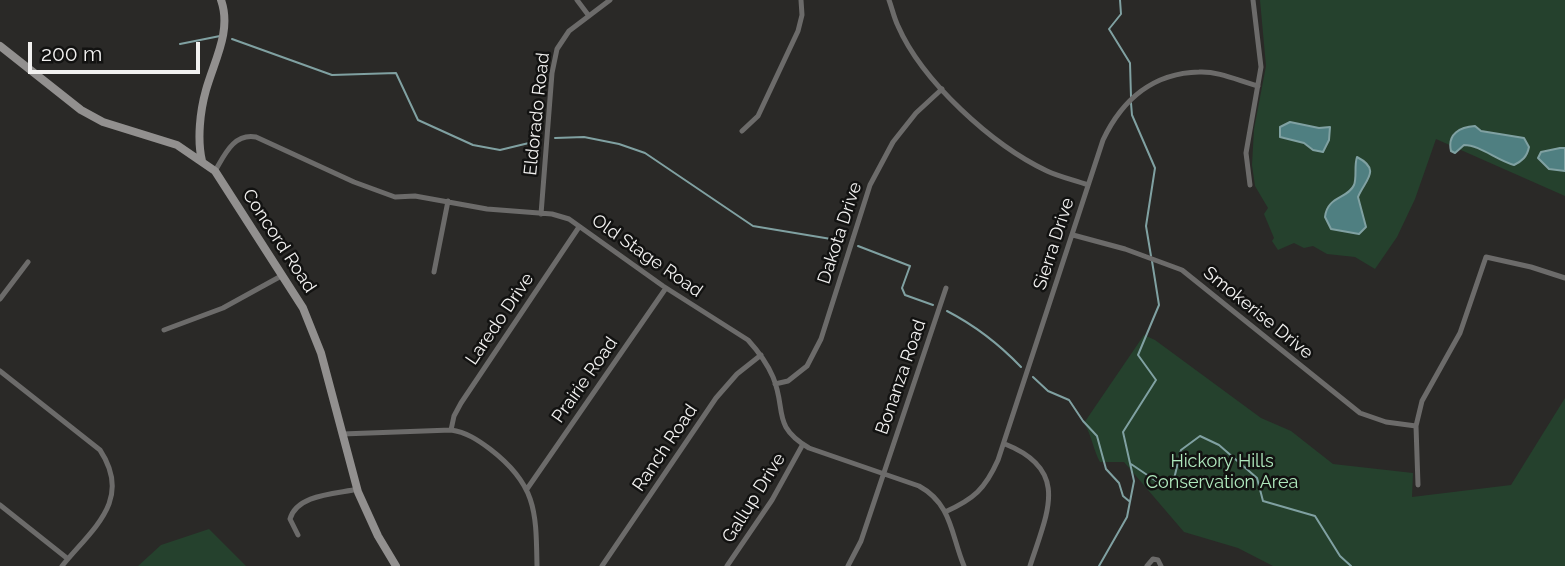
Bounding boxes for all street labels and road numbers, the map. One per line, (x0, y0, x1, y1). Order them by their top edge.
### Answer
street label: Eldorado Road (520, 51, 554, 177)
street label: Dakota Drive (813, 179, 867, 287)
street label: Concord Road (238, 185, 320, 297)
street label: Sierra Drive (1029, 195, 1079, 293)
street label: Old Stage Road (587, 210, 707, 302)
street label: Smokerise Drive (1199, 262, 1317, 364)
street label: Laredo Drive (461, 269, 539, 369)
street label: Bonanza Road (871, 317, 931, 437)
street label: Prairie Road (548, 333, 622, 427)
street label: Ranch Road (628, 400, 702, 496)
street label: Gallup Drive (718, 449, 790, 547)

